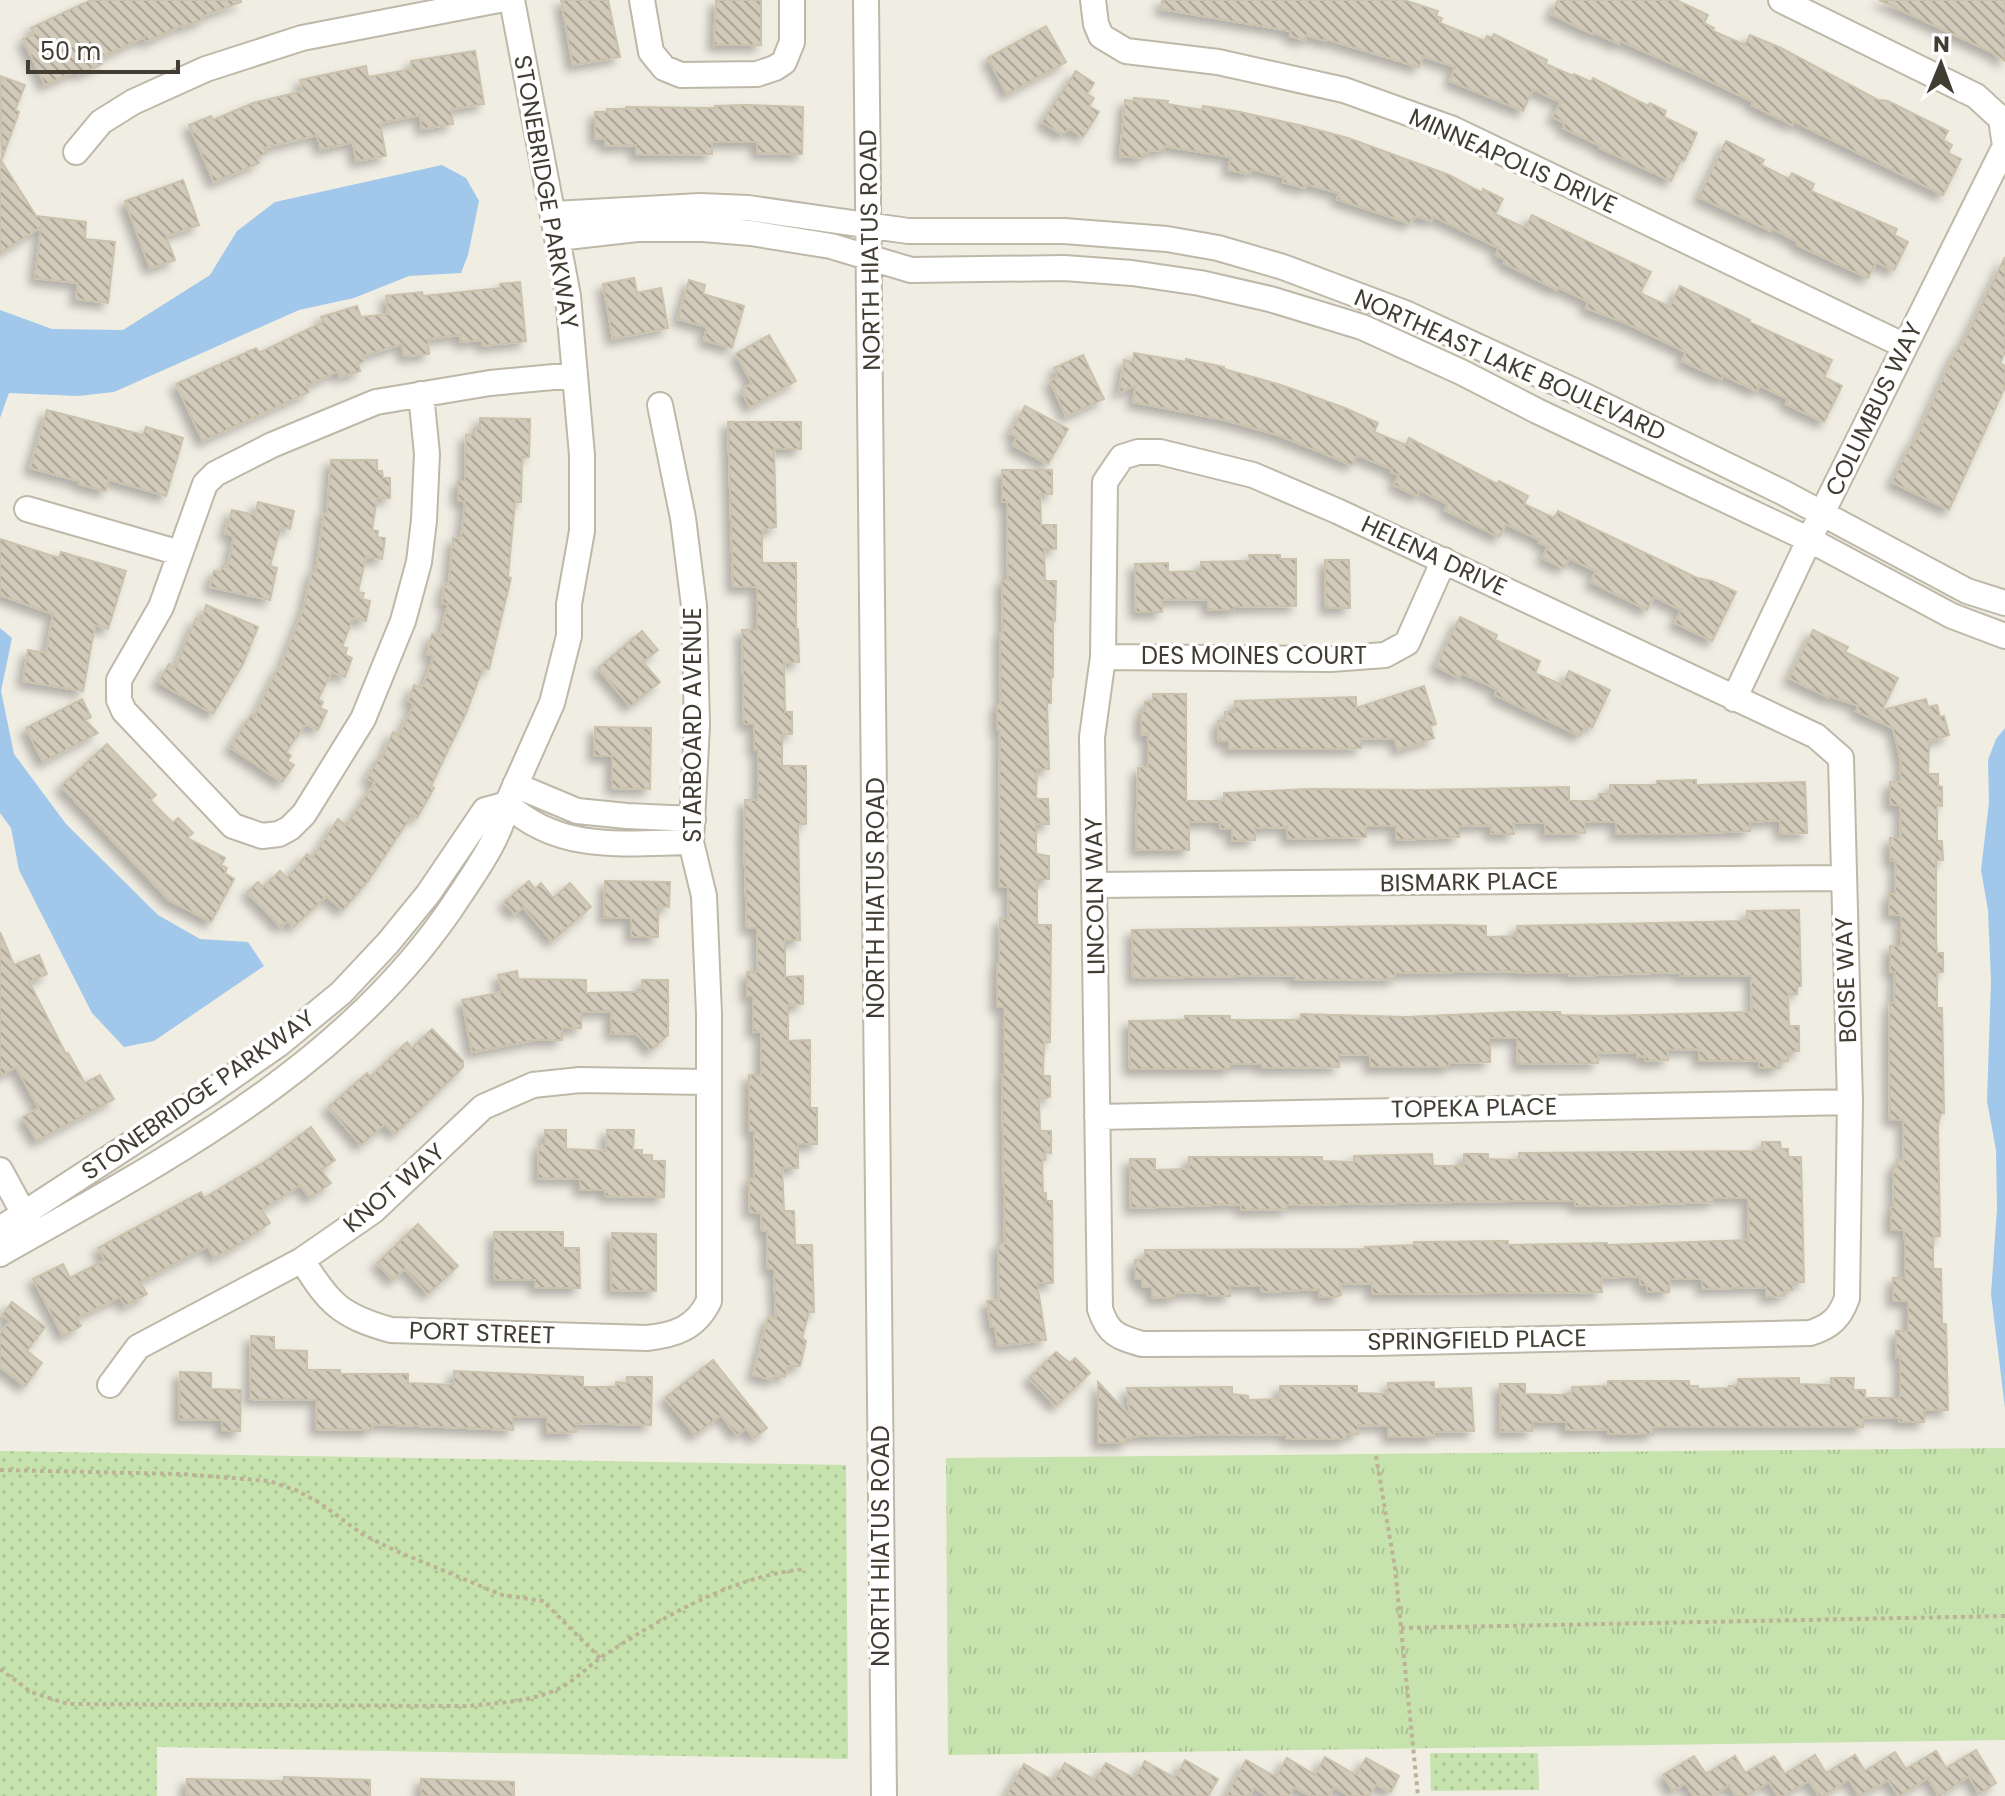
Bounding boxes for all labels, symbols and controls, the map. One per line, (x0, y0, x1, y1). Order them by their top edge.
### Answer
scale bar (28, 24, 178, 74)
north arrow (1901, 24, 1981, 104)
text: N (1933, 29, 1950, 60)
text: 50 m (40, 35, 101, 68)
street label: STONEBRIDGE PARKWAY (506, 52, 587, 331)
street label: MINNEAPOLIS DRIVE (1404, 100, 1622, 221)
street label: NORTH HIATUS ROAD (851, 129, 888, 371)
street label: NORTHEAST LAKE BOULEVARD (1349, 281, 1671, 448)
street label: COLUMBUS WAY (1817, 316, 1930, 501)
street label: HELENA DRIVE (1356, 507, 1512, 604)
street label: STARBOARD AVENUE (676, 607, 709, 843)
street label: DES MOINES COURT (1141, 639, 1367, 672)
street label: NORTH HIATUS ROAD (859, 777, 892, 1019)
street label: LINCOLN WAY (1077, 817, 1112, 975)
street label: BISMARK PLACE (1380, 863, 1558, 900)
street label: BOISE WAY (1827, 917, 1864, 1044)
street label: STONEBRIDGE PARKWAY (75, 1002, 321, 1188)
street label: TOPEKA PLACE (1391, 1090, 1557, 1125)
street label: KNOT WAY (336, 1135, 451, 1240)
street label: PORT STREET (408, 1313, 556, 1352)
street label: SPRINGFIELD PLACE (1367, 1321, 1587, 1358)
street label: NORTH HIATUS ROAD (864, 1425, 897, 1667)

